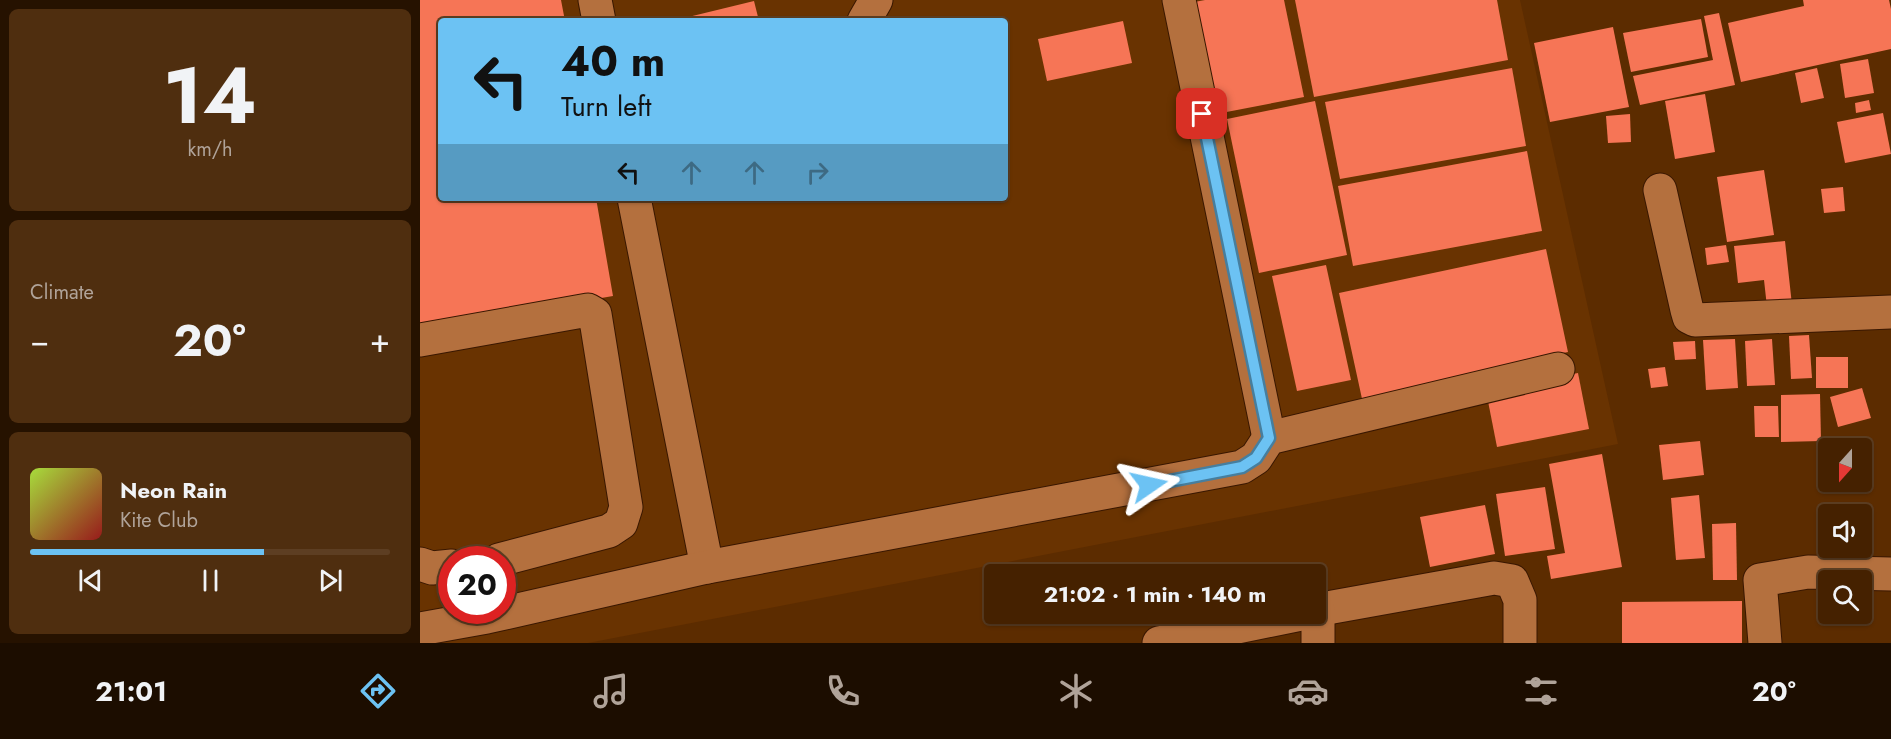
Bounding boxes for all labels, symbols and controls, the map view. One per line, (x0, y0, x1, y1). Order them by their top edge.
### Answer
text: 40 m (561, 31, 665, 92)
text: 14 (163, 40, 257, 152)
icon: left (462, 42, 540, 120)
text: Turn left (561, 87, 651, 126)
pin (1176, 88, 1227, 139)
icon: arrive (1185, 97, 1218, 130)
text: km/h (187, 135, 233, 164)
icon: left (612, 156, 645, 189)
icon: ahead (675, 156, 708, 189)
icon: ahead (738, 156, 771, 189)
icon: right (801, 156, 834, 189)
text: Climate (30, 278, 94, 307)
text: 20° (173, 308, 246, 373)
text: − (30, 317, 49, 364)
text: + (370, 317, 390, 364)
north arrow (1818, 438, 1872, 492)
map controls (1818, 438, 1872, 624)
position arrow (1117, 453, 1181, 517)
text: Neon Rain (120, 474, 227, 506)
button: sound (1818, 504, 1872, 558)
text: Kite Club (120, 506, 198, 535)
speed limit sign: 20 (438, 546, 516, 624)
icon: previous (74, 564, 107, 597)
icon: pause (194, 564, 227, 597)
icon: next (314, 564, 347, 597)
button: search (1818, 570, 1872, 624)
text: 21:02 · 1 min · 140 m (1044, 578, 1266, 610)
icon: directions (357, 670, 399, 712)
icon: music (590, 670, 632, 712)
icon: phone (822, 670, 864, 712)
icon: climate (1055, 670, 1097, 712)
icon: car (1287, 670, 1329, 712)
icon: filters (1520, 670, 1562, 712)
text: 21:01 (95, 672, 167, 711)
text: 20° (1752, 672, 1796, 711)

